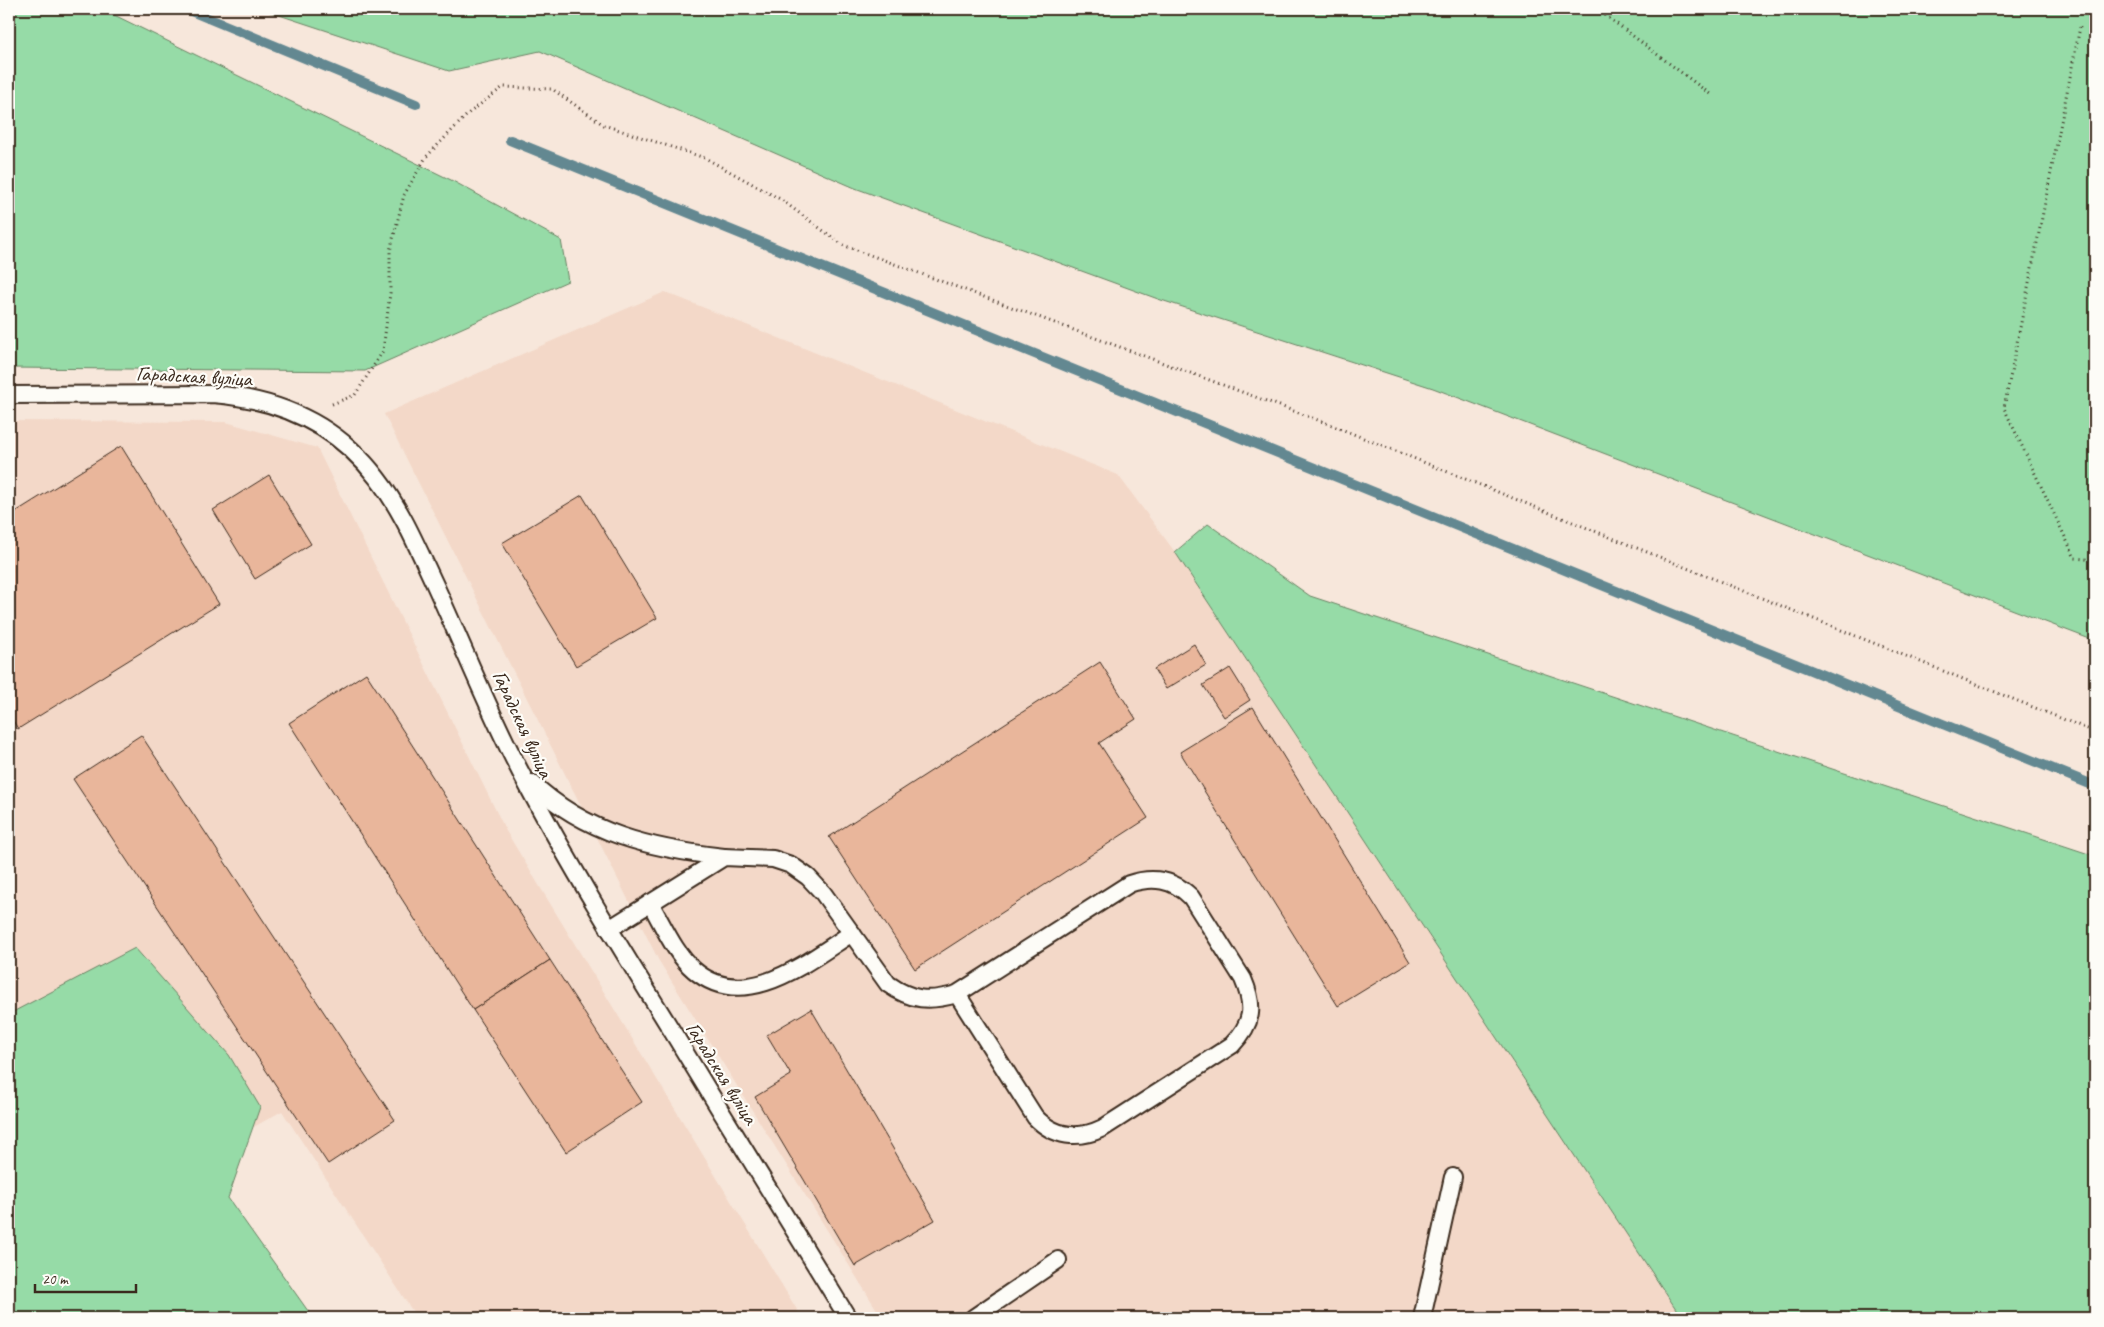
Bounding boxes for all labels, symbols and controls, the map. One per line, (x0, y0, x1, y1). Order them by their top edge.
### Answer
street label: Гарадская вуліца (135, 360, 254, 392)
street label: Гарадская вуліца (487, 666, 560, 784)
street label: Гарадская вуліца (680, 1017, 765, 1131)
scale bar (35, 1262, 136, 1294)
text: 20 m (42, 1270, 69, 1289)

